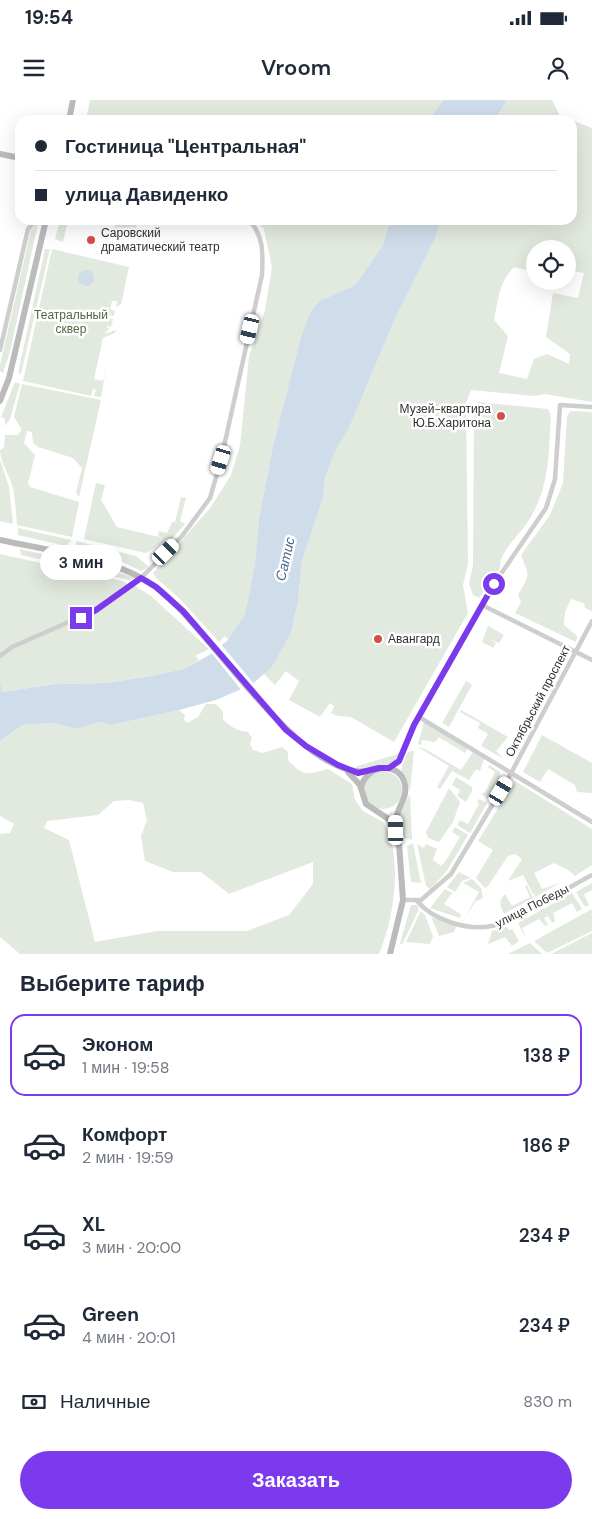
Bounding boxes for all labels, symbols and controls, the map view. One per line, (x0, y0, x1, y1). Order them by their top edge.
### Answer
text: 19:54 (25, 5, 73, 30)
text: Vroom (261, 53, 331, 82)
icon: menu (20, 54, 48, 82)
icon: person (544, 54, 572, 82)
text: Гостиница "Центральная" (65, 134, 306, 159)
text: улица Давиденко (65, 182, 228, 207)
place label: Саровский драматический театр (101, 225, 220, 255)
marker: Саровский драматический театр (85, 234, 97, 246)
map controls (526, 240, 576, 290)
button: locate (526, 240, 576, 290)
park label: Театральный сквер (34, 307, 108, 337)
car (239, 313, 260, 345)
place label: Музей-квартира Ю.Б.Харитона (400, 401, 491, 431)
marker: Музей-квартира Ю.Б.Харитона (495, 410, 507, 422)
car (209, 443, 232, 477)
water label: Сатис (271, 535, 299, 583)
car (149, 536, 182, 568)
callout: 3 мин (40, 546, 122, 580)
text: 3 мин (59, 552, 103, 573)
route start (483, 573, 505, 595)
route end (70, 607, 92, 629)
place label: Авангард (388, 631, 440, 647)
marker: Авангард (372, 633, 384, 645)
street label: Октябрьский проспект (502, 642, 574, 760)
car (486, 774, 515, 808)
car (388, 815, 403, 845)
street label: улица Победы (493, 881, 571, 931)
text: Выберите тариф (20, 969, 205, 998)
text: Эконом (82, 1032, 153, 1057)
icon: car (22, 1033, 67, 1078)
text: 138 ₽ (523, 1043, 570, 1068)
text: 1 мин · 19:58 (82, 1057, 169, 1078)
text: Комфорт (82, 1122, 167, 1147)
icon: car (22, 1123, 67, 1168)
text: 186 ₽ (523, 1133, 570, 1158)
text: 2 мин · 19:59 (82, 1147, 174, 1168)
text: XL (82, 1212, 105, 1237)
icon: car (22, 1213, 67, 1258)
text: 234 ₽ (519, 1223, 570, 1248)
text: 3 мин · 20:00 (82, 1237, 181, 1258)
text: Green (82, 1302, 139, 1327)
icon: car (22, 1303, 67, 1348)
text: 234 ₽ (519, 1313, 570, 1338)
text: 4 мин · 20:01 (82, 1327, 176, 1348)
icon: cash (20, 1388, 48, 1416)
text: Наличные (60, 1389, 151, 1414)
text: 830 m (523, 1391, 572, 1412)
button: Заказать (20, 1451, 572, 1509)

